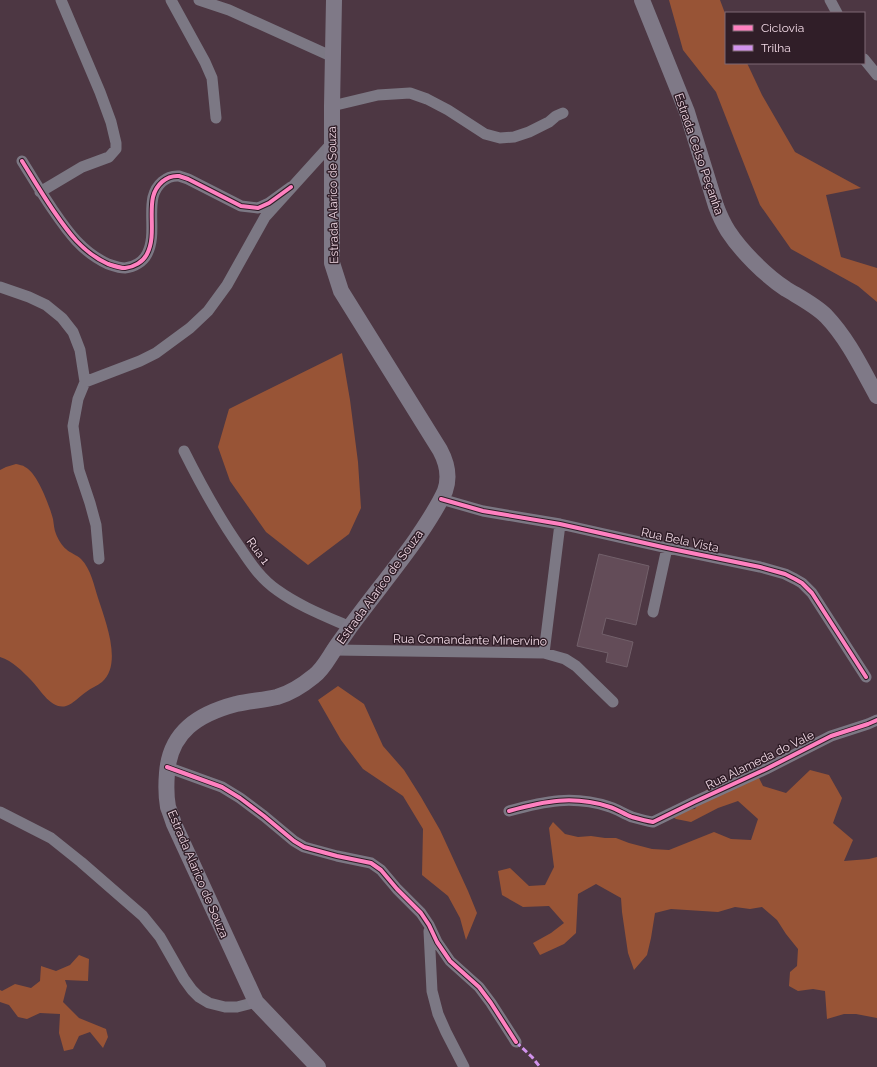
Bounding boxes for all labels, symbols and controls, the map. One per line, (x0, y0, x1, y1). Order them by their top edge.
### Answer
legend (725, 12, 865, 64)
text: Ciclovia (761, 21, 804, 35)
text: Trilha (761, 41, 791, 55)
street label: Estrada Celso Peçanha (672, 91, 726, 217)
street label: Estrada Alarico de Souza (325, 126, 341, 264)
street label: Rua Bela Vista (640, 525, 720, 555)
street label: Estrada Alarico de Souza (334, 527, 426, 647)
street label: Rua 1 (244, 535, 272, 567)
street label: Rua Comandante Minervino (393, 632, 547, 648)
street label: Rua Alameda do Vale (704, 728, 816, 792)
street label: Estrada Alarico de Souza (165, 808, 231, 940)

